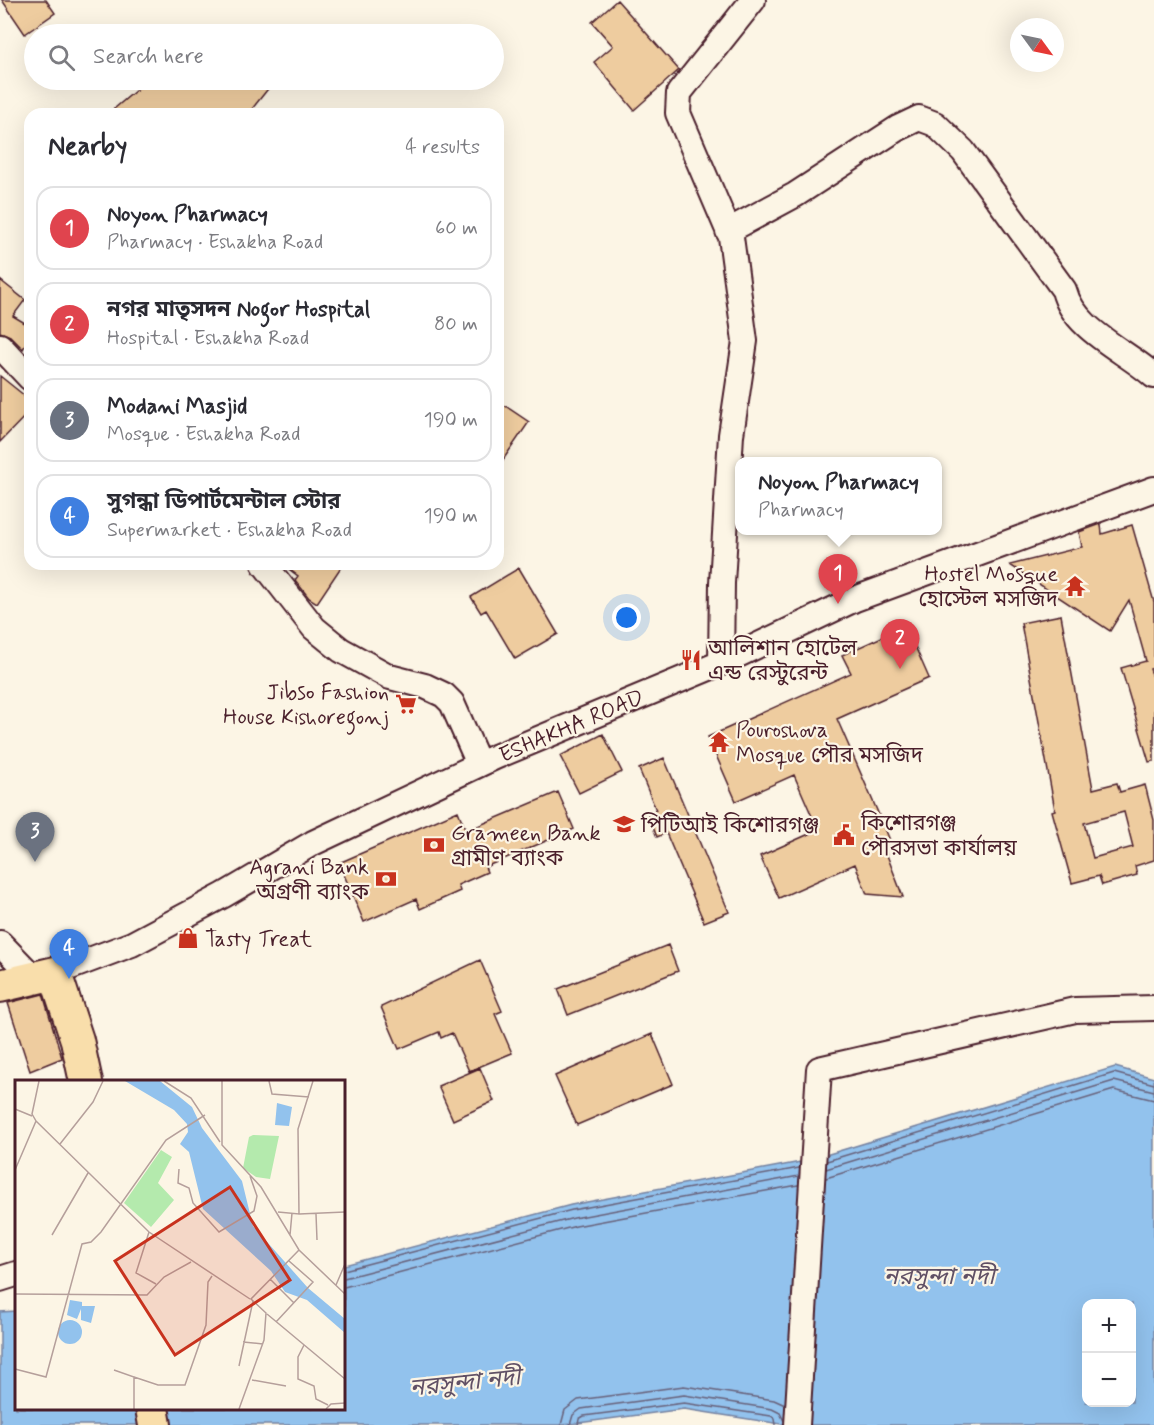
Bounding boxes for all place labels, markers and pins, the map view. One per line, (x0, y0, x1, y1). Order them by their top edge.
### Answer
pin: 1 (818, 554, 858, 604)
place label: Hostel Mosque হোস্টেল মসজিদ (918, 561, 1059, 614)
temple icon: Hostel Mosque হোস্টেল মসজিদ (1063, 574, 1087, 598)
pin: 2 (880, 620, 920, 669)
place label: আলিশান হোটেল এন্ড রেস্টুরেন্ট (707, 635, 858, 688)
restaurant icon: আলিশান হোটেল এন্ড রেস্টুরেন্ট (679, 648, 703, 672)
place label: Jibso Fashion House Kishoregonj (223, 679, 389, 735)
supermarket icon: Jibso Fashion House Kishoregonj (394, 692, 418, 716)
place label: Pouroshova Mosque পৌর মসজিদ (736, 717, 924, 770)
temple icon: Pouroshova Mosque পৌর মসজিদ (707, 730, 731, 754)
place label: কিশোরগঞ্জ পৌরসভা কার্যালয় (860, 810, 1017, 863)
pin: 3 (15, 812, 54, 862)
school or university icon: পিটিআই কিশোরগঞ্জ (612, 812, 636, 836)
place label: পিটিআই কিশোরগঞ্জ (640, 812, 819, 840)
place label: Grameen Bank গ্রামীণ ব্যাংক (451, 820, 601, 873)
public building icon: কিশোরগঞ্জ পৌরসভা কার্যালয় (832, 823, 856, 847)
bank icon: Grameen Bank গ্রামীণ ব্যাংক (422, 833, 446, 857)
place label: Agrani Bank অগ্রণী ব্যাংক (249, 854, 369, 907)
bank icon: Agrani Bank অগ্রণী ব্যাংক (374, 867, 398, 891)
shop icon: Tasty Treat (176, 926, 200, 950)
place label: Tasty Treat (205, 926, 312, 954)
pin: 4 (50, 930, 88, 979)

